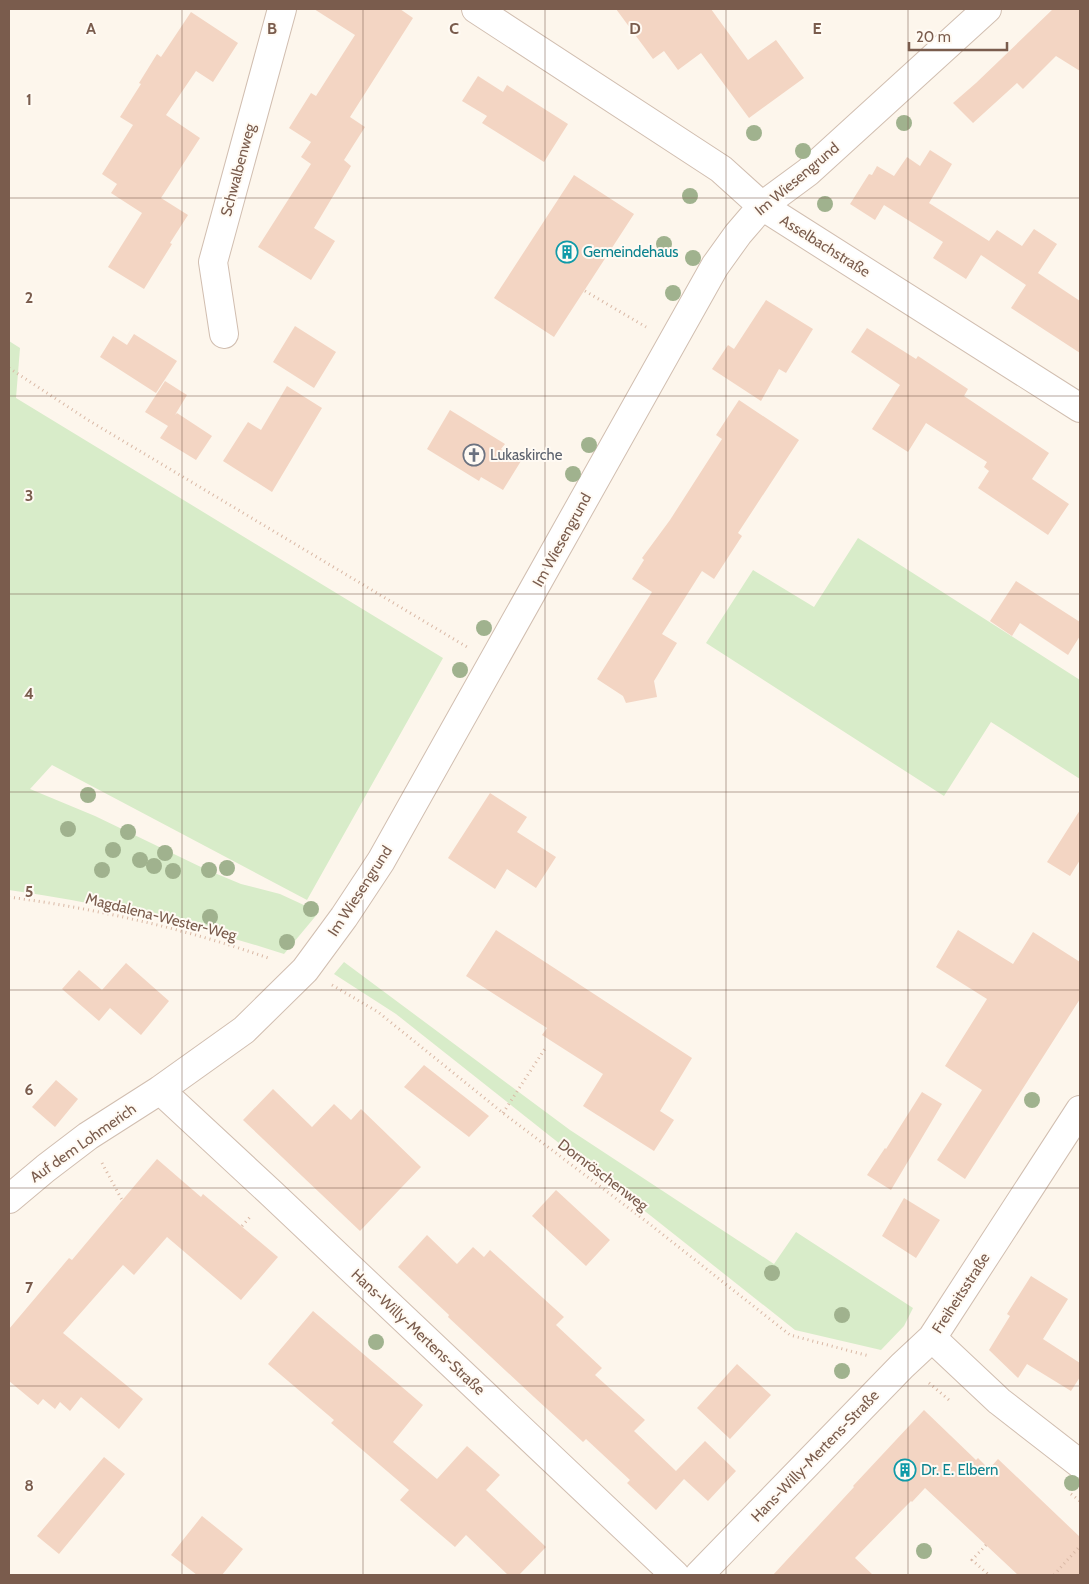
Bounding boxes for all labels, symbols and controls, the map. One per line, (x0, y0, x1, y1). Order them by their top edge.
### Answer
text: A (86, 19, 96, 38)
text: B (267, 19, 277, 38)
text: C (449, 19, 459, 38)
text: D (629, 19, 641, 38)
text: E (812, 19, 822, 38)
scale bar (909, 20, 1006, 52)
text: 20 m (916, 28, 951, 46)
text: 1 (26, 90, 32, 109)
street label: Schwalbenweg (217, 121, 259, 218)
street label: Im Wiesengrund (751, 139, 843, 219)
street label: Asselbachstraße (777, 211, 874, 281)
building icon: Gemeindehaus (555, 240, 579, 264)
place label: Gemeindehaus (583, 243, 679, 261)
text: 2 (25, 288, 33, 307)
church icon: Lukaskirche (462, 443, 486, 467)
place label: Lukaskirche (490, 446, 563, 464)
text: 3 (25, 486, 33, 505)
street label: Im Wiesengrund (529, 490, 595, 590)
text: 4 (24, 684, 34, 703)
street label: Im Wiesengrund (324, 842, 396, 940)
text: 5 (25, 882, 33, 901)
street label: Magdalena-Wester-Weg (84, 890, 239, 945)
text: 6 (25, 1080, 34, 1099)
street label: Auf dem Lohmerich (27, 1100, 139, 1186)
street label: Dornröschenweg (554, 1135, 652, 1215)
street label: Freiheitsstraße (928, 1249, 994, 1337)
street label: Hans-Willy-Mertens-Straße (347, 1265, 489, 1399)
text: 7 (25, 1278, 34, 1297)
street label: Hans-Willy-Mertens-Straße (747, 1386, 883, 1526)
building icon: Dr. E. Elbern (893, 1458, 917, 1482)
place label: Dr. E. Elbern (921, 1461, 998, 1479)
text: 8 (24, 1476, 34, 1495)

